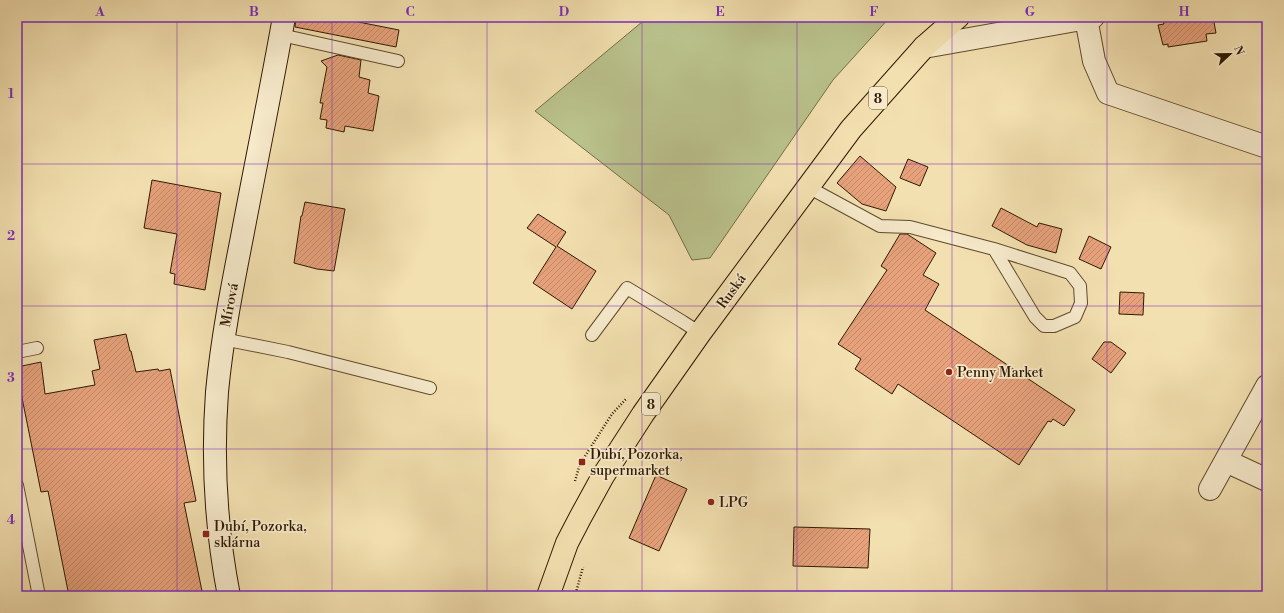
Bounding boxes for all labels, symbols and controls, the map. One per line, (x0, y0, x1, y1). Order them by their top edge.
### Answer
text: A (94, 4, 105, 20)
text: B (249, 4, 259, 20)
text: C (405, 4, 415, 20)
text: D (559, 4, 569, 20)
text: E (715, 4, 725, 20)
text: F (869, 4, 879, 20)
text: G (1025, 4, 1036, 20)
text: H (1179, 4, 1190, 20)
north arrow (1210, 34, 1250, 74)
text: N (1230, 44, 1247, 58)
text: 1 (8, 86, 15, 102)
road number: 8 (869, 87, 887, 109)
text: 2 (7, 228, 15, 244)
street label: Ruská (713, 270, 751, 313)
street label: Mírová (217, 281, 243, 329)
place label: Penny Market (957, 364, 1044, 382)
marker: Penny Market (944, 367, 954, 377)
text: 3 (7, 370, 15, 386)
road number: 8 (642, 393, 660, 415)
place label: Dubí, Pozorka, supermarket (590, 446, 683, 480)
marker: Dubí, Pozorka, supermarket (577, 457, 587, 467)
place label: LPG (719, 494, 749, 512)
marker: LPG (706, 497, 716, 507)
text: 4 (7, 512, 16, 528)
place label: Dubí, Pozorka, sklárna (214, 518, 307, 552)
marker: Dubí, Pozorka, sklárna (201, 529, 211, 539)

